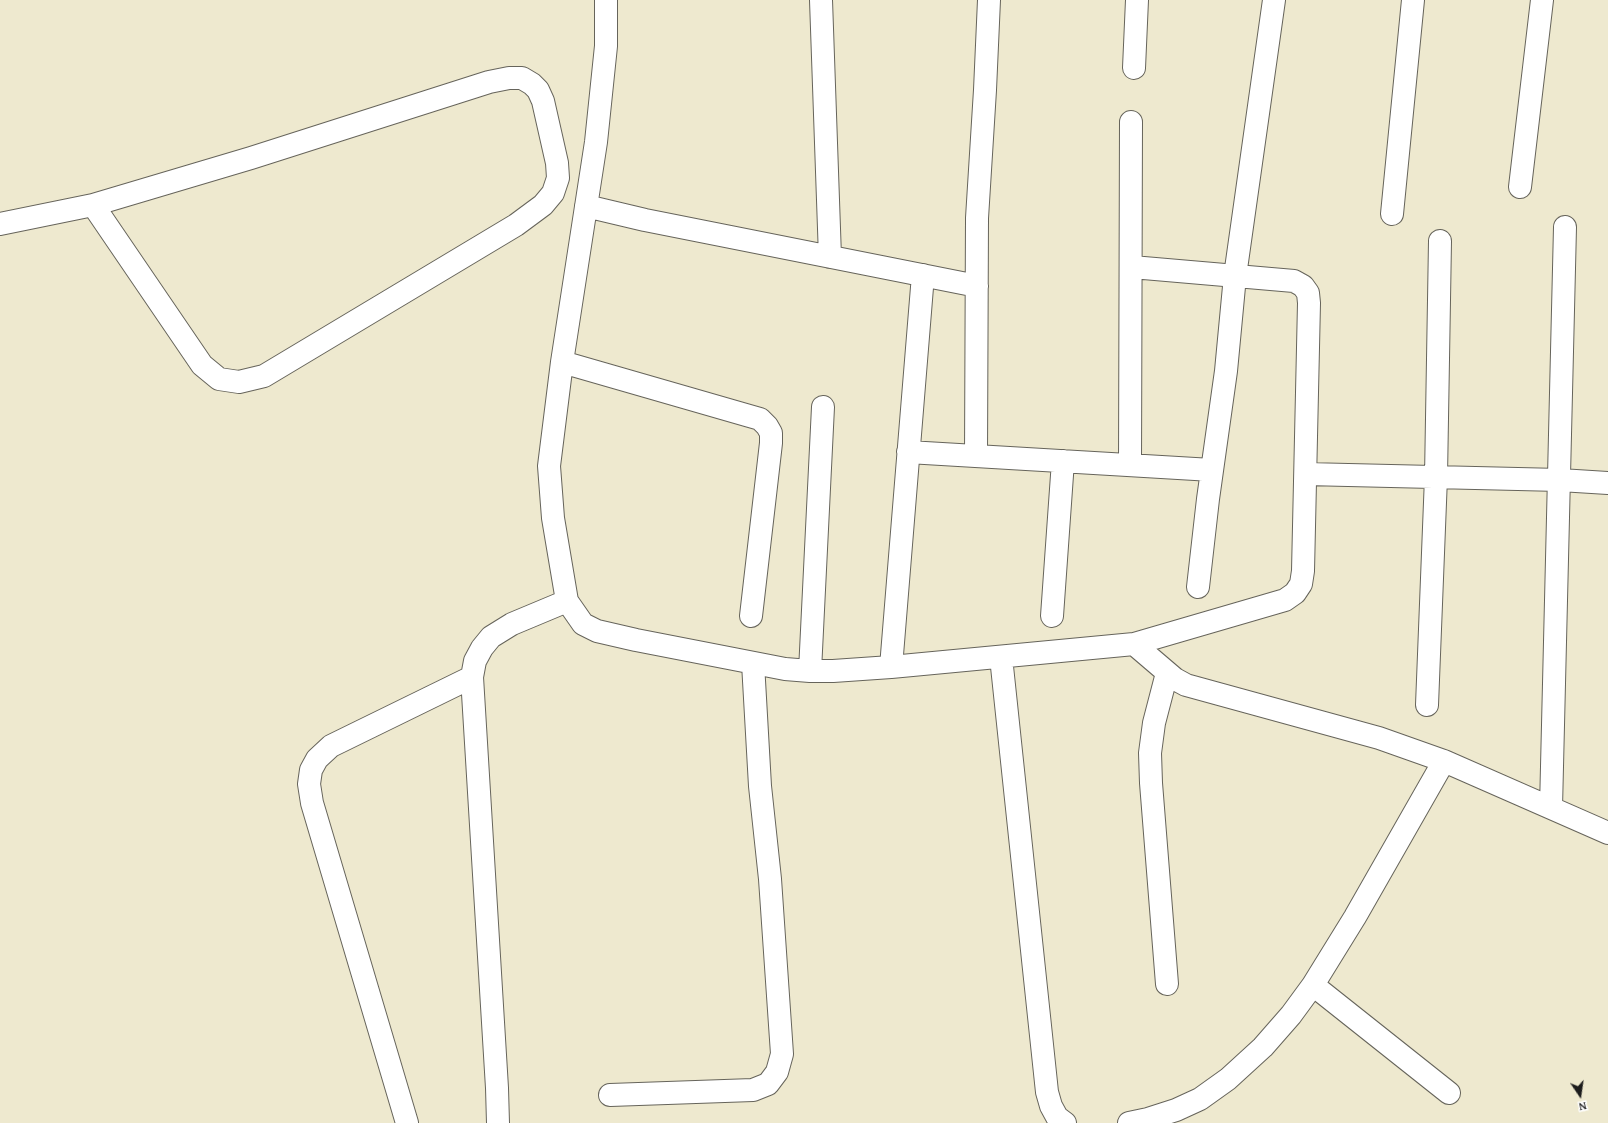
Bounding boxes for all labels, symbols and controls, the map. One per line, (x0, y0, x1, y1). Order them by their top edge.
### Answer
north arrow (1560, 1075, 1600, 1115)
text: N (1577, 1098, 1588, 1115)

